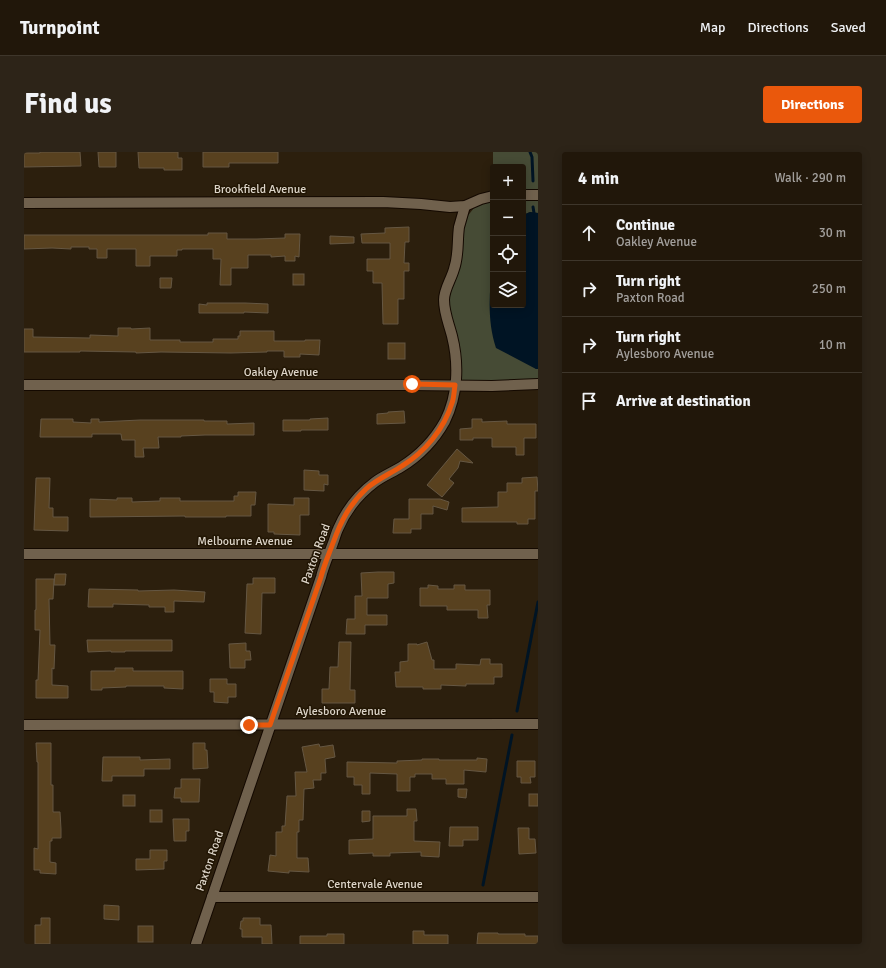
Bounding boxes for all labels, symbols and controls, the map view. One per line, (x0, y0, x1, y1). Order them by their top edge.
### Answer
text: Turnpoint (20, 16, 100, 40)
text: Map (700, 19, 726, 36)
text: Directions (748, 19, 809, 36)
text: Saved (831, 19, 866, 36)
button: Directions (763, 86, 862, 123)
text: Find us (24, 87, 112, 121)
map controls (490, 164, 526, 308)
button: + (490, 164, 526, 200)
text: 4 min (578, 168, 619, 189)
text: Walk · 290 m (775, 170, 846, 186)
street label: Brookfield Avenue (214, 182, 306, 197)
button: − (490, 200, 526, 236)
text: Continue (616, 216, 675, 234)
icon: ahead (578, 222, 600, 244)
text: 30 m (819, 225, 846, 241)
text: Oakley Avenue (616, 234, 697, 250)
button: locate (490, 236, 526, 272)
button: layers (490, 272, 526, 308)
text: Turn right (616, 272, 681, 290)
icon: right (578, 278, 600, 300)
text: 250 m (812, 281, 846, 297)
text: Paxton Road (616, 290, 685, 306)
text: Turn right (616, 328, 681, 346)
icon: right (578, 334, 600, 356)
text: 10 m (819, 337, 846, 353)
text: Aylesboro Avenue (616, 346, 714, 362)
street label: Oakley Avenue (244, 365, 318, 380)
route start (403, 375, 421, 393)
icon: arrive (578, 390, 600, 412)
text: Arrive at destination (616, 392, 751, 410)
street label: Paxton Road (298, 522, 334, 586)
street label: Melbourne Avenue (197, 534, 293, 549)
street label: Aylesboro Avenue (296, 704, 386, 719)
route end (240, 716, 258, 734)
street label: Paxton Road (193, 829, 227, 893)
street label: Centervale Avenue (327, 877, 423, 892)

